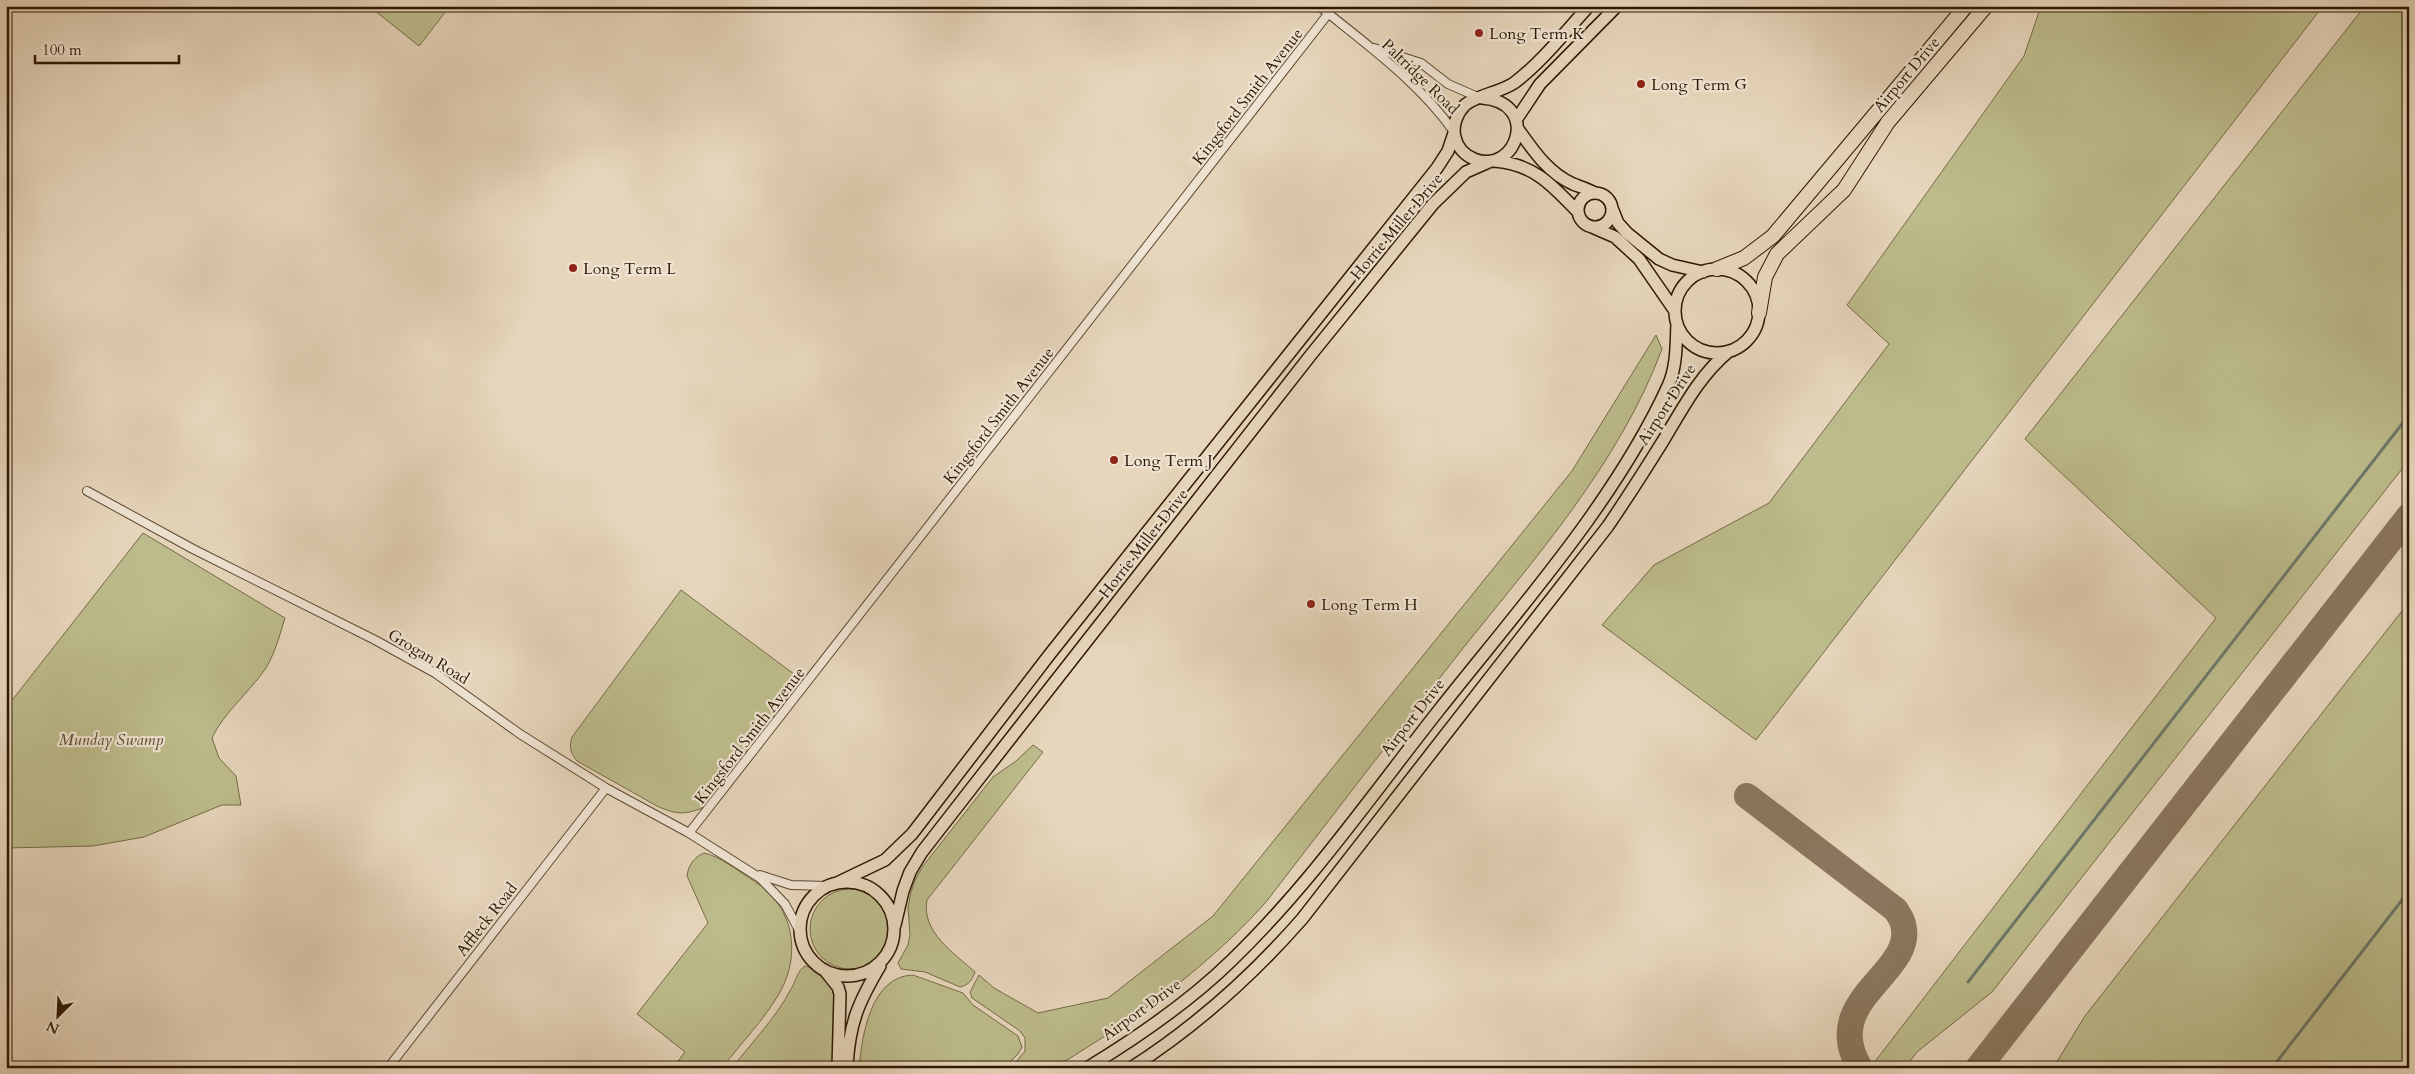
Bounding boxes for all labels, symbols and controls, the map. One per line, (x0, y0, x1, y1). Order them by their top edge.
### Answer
place label: Long Term K (1489, 23, 1584, 45)
street label: Kingsford Smith Avenue (1187, 24, 1308, 170)
marker: Long Term K (1473, 27, 1485, 39)
scale bar (35, 32, 179, 64)
street label: Airport Drive (1869, 32, 1945, 117)
street label: Paltridge Road (1377, 34, 1464, 120)
text: 100 m (42, 40, 82, 60)
place label: Long Term G (1651, 74, 1747, 96)
marker: Long Term G (1635, 78, 1647, 90)
street label: Horrie Miller Drive (1345, 168, 1448, 285)
place label: Long Term L (583, 258, 676, 280)
marker: Long Term L (567, 262, 579, 274)
street label: Kingsford Smith Avenue (938, 343, 1059, 489)
street label: Airport Drive (1632, 360, 1701, 449)
place label: Long Term J (1124, 450, 1213, 472)
marker: Long Term J (1108, 454, 1120, 466)
street label: Horrie Miller Drive (1094, 484, 1194, 603)
place label: Long Term H (1321, 594, 1418, 616)
marker: Long Term H (1305, 598, 1317, 610)
street label: Grogan Road (384, 624, 474, 690)
street label: Kingsford Smith Avenue (689, 663, 810, 809)
street label: Airport Drive (1376, 674, 1450, 761)
park label: Munday Swamp (59, 729, 164, 751)
street label: Affleck Road (451, 878, 523, 961)
street label: Airport Drive (1098, 974, 1186, 1046)
north arrow (32, 992, 82, 1042)
text: N (43, 1016, 62, 1039)

